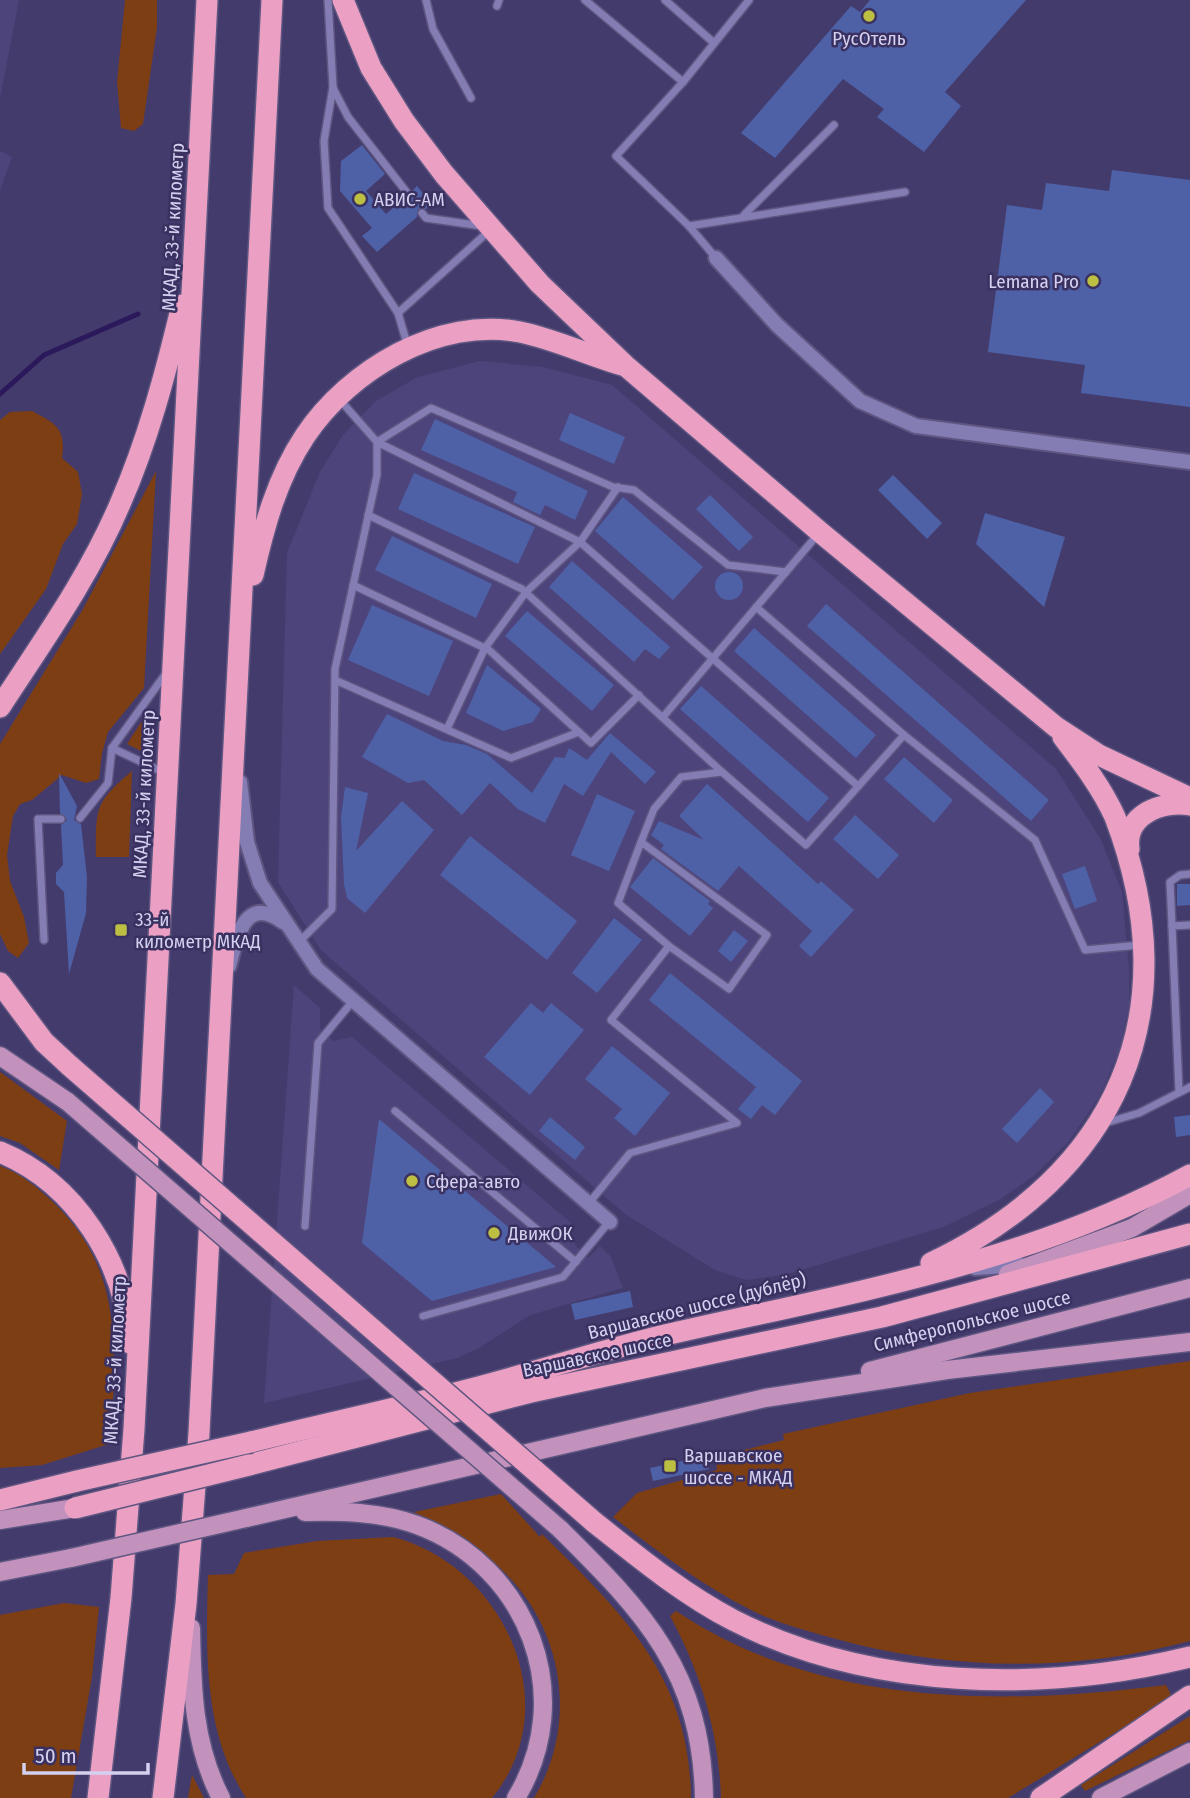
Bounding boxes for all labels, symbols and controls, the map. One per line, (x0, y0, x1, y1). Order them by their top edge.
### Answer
marker: РусОтель (861, 8, 877, 24)
place label: РусОтель (832, 27, 906, 50)
street label: МКАД, 33-й километр (157, 142, 189, 312)
place label: АВИС-АМ (374, 188, 445, 211)
marker: АВИС-АМ (352, 191, 368, 207)
place label: Lemana Pro (988, 270, 1079, 293)
marker: Lemana Pro (1085, 273, 1101, 289)
street label: МКАД, 33-й километр (128, 709, 160, 879)
place label: 33-й километр МКАД (135, 908, 261, 953)
marker: 33-й километр МКАД (113, 922, 129, 938)
place label: Сфера-авто (426, 1170, 520, 1193)
marker: Сфера-авто (404, 1173, 420, 1189)
place label: ДвижОК (507, 1222, 573, 1245)
marker: ДвижОК (486, 1225, 502, 1241)
street label: Варшавское шоссе (дублёр) (586, 1268, 808, 1344)
street label: МКАД, 33-й километр (99, 1275, 131, 1445)
street label: Симферопольское шоссе (871, 1285, 1073, 1357)
street label: Варшавское шоссе (521, 1328, 673, 1382)
place label: Варшавское шоссе - МКАД (684, 1444, 793, 1489)
marker: Варшавское шоссе - МКАД (662, 1458, 678, 1474)
scale bar (24, 1731, 149, 1775)
text: 50 m (35, 1743, 77, 1769)

